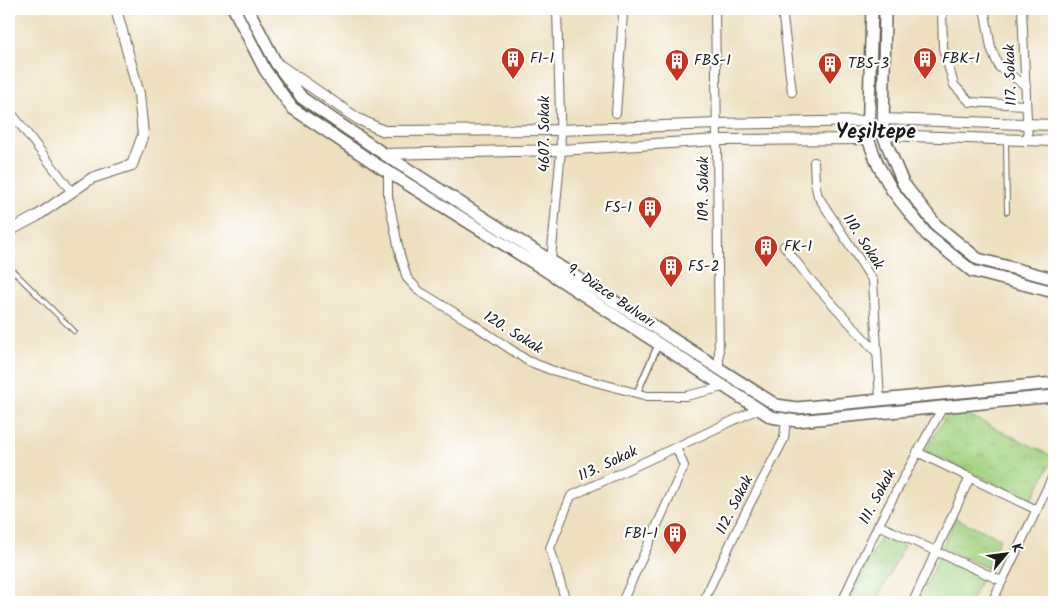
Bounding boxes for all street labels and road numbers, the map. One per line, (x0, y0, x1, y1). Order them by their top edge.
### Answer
street label: 117. Sokak (998, 43, 1024, 106)
street label: 4607. Sokak (533, 95, 557, 172)
street label: 109. Sokak (692, 156, 716, 221)
street label: 110. Sokak (836, 209, 891, 275)
street label: 9. Düzce Bulvarı (562, 257, 660, 335)
street label: 120. Sokak (478, 305, 548, 361)
street label: 113. Sokak (574, 439, 643, 488)
street label: 111. Sokak (853, 464, 903, 529)
street label: 112. Sokak (710, 470, 761, 539)

